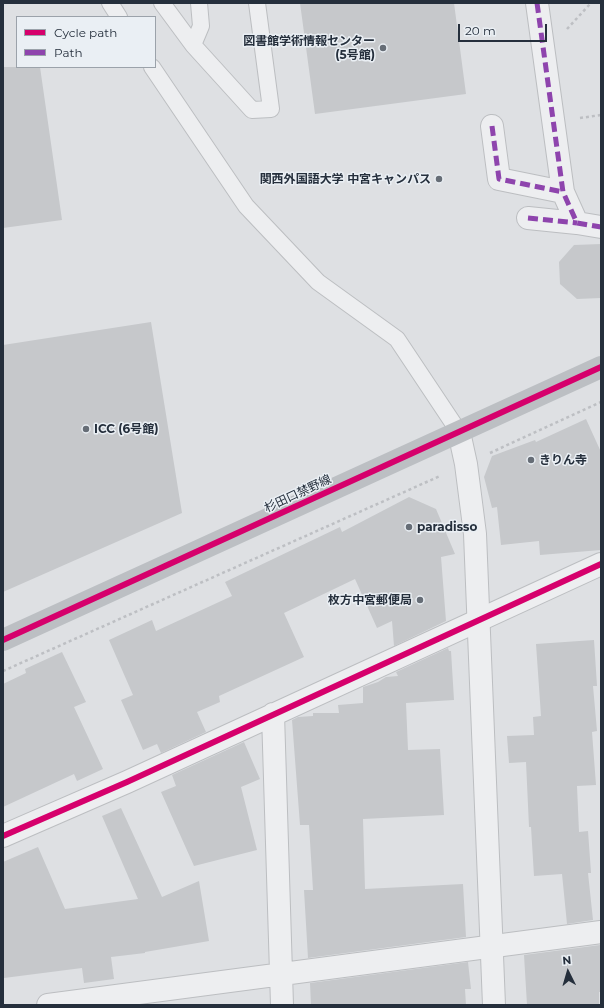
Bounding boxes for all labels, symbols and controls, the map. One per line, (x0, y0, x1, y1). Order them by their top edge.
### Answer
legend (16, 16, 156, 68)
scale bar (460, 16, 549, 42)
text: 20 m (465, 23, 496, 38)
text: Cycle path (54, 25, 117, 40)
place label: 図書館学術情報センター (5号館) (243, 34, 375, 62)
marker: 図書館学術情報センター (5号館) (378, 43, 388, 53)
text: Path (54, 45, 83, 60)
place label: 関西外国語大学 中宮キャンパス (260, 172, 431, 186)
marker: 関西外国語大学 中宮キャンパス (434, 174, 444, 184)
place label: ICC (6号館) (94, 422, 159, 436)
marker: ICC (6号館) (81, 424, 91, 434)
place label: きりん寺 (539, 453, 587, 467)
marker: きりん寺 (526, 455, 536, 465)
street label: 杉田口禁野線 (262, 472, 334, 516)
place label: paradisso (417, 520, 477, 534)
marker: paradisso (404, 522, 414, 532)
place label: 枚方中宮郵便局 (328, 593, 412, 607)
marker: 枚方中宮郵便局 (415, 595, 425, 605)
north arrow (548, 952, 588, 992)
text: N (562, 953, 572, 967)

